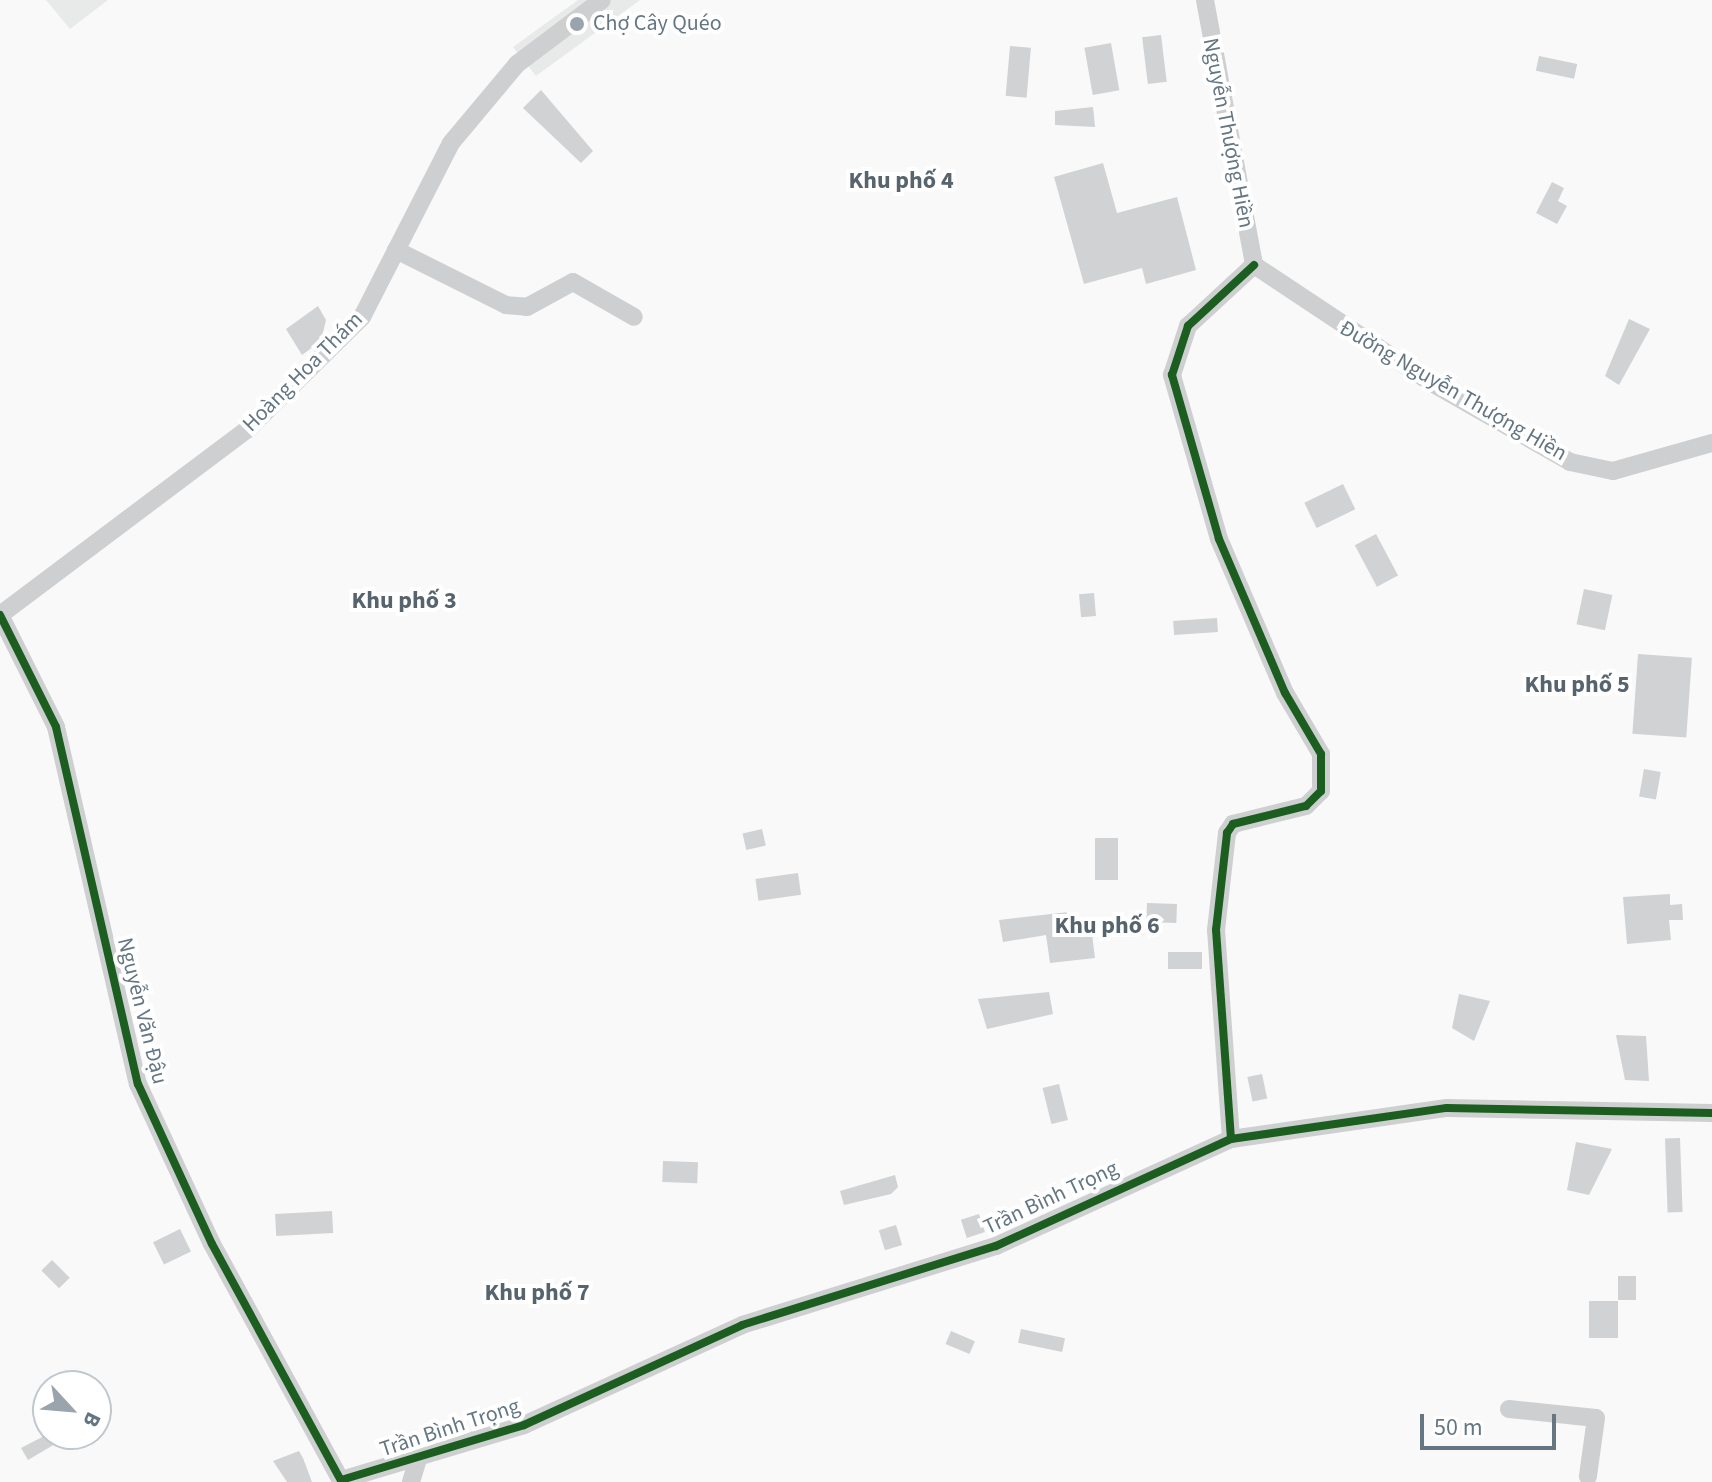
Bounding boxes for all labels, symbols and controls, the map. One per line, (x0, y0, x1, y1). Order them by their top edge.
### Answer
place label: Chợ Cây Quéo (593, 11, 722, 37)
marker: Chợ Cây Quéo (568, 15, 586, 33)
street label: Nguyễn Thượng Hiền (1197, 36, 1259, 230)
district label: Khu phố 4 (848, 167, 954, 195)
street label: Hoàng Hoa Thám (237, 306, 369, 438)
street label: Đường Nguyễn Thượng Hiền (1335, 315, 1571, 467)
district label: Khu phố 3 (351, 587, 457, 615)
district label: Khu phố 5 (1524, 671, 1630, 699)
district label: Khu phố 6 (1054, 912, 1160, 940)
street label: Nguyễn Văn Đậu (111, 935, 173, 1087)
street label: Trần Bình Trọng (980, 1155, 1122, 1241)
district label: Khu phố 7 (484, 1279, 590, 1307)
north arrow (32, 1370, 112, 1450)
street label: Trần Bình Trọng (377, 1393, 523, 1463)
scale bar (1424, 1398, 1560, 1448)
text: B (74, 1407, 109, 1433)
text: 50 m (1434, 1410, 1483, 1445)

